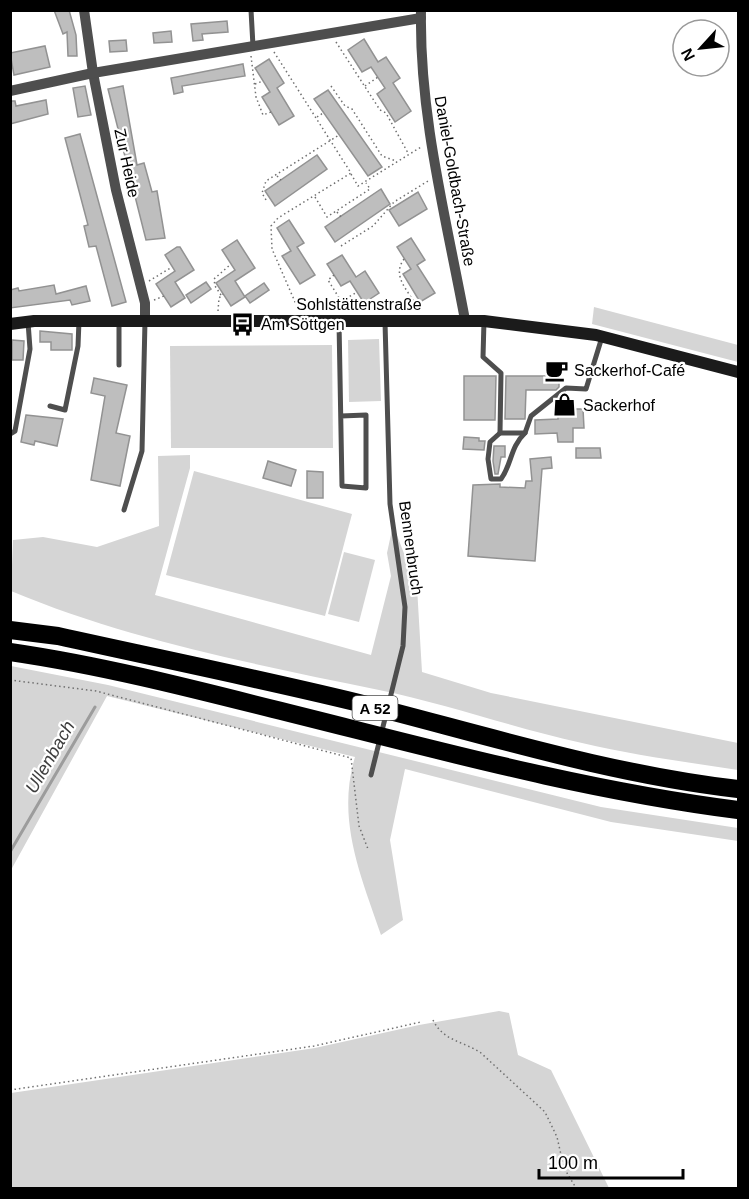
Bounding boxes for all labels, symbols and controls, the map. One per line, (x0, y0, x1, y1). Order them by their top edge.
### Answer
north arrow (671, 18, 731, 78)
text: N (678, 46, 698, 64)
street label: Daniel-Goldbach-Straße (432, 95, 478, 268)
street label: Zur Heide (111, 127, 143, 199)
street label: Sohlstättenstraße (296, 296, 422, 313)
bus stop icon: Am Söttgen (230, 311, 256, 337)
place label: Am Söttgen (261, 316, 345, 333)
cafe icon: Sackerhof-Café (543, 357, 569, 383)
place label: Sackerhof-Café (574, 362, 685, 379)
shop icon: Sackerhof (552, 392, 578, 418)
place label: Sackerhof (583, 397, 656, 414)
street label: Bennenbruch (396, 500, 426, 596)
road number: A 52 (352, 696, 398, 720)
water label: Ullenbach (21, 717, 79, 797)
scale bar (539, 1142, 683, 1180)
text: 100 m (548, 1153, 598, 1173)

